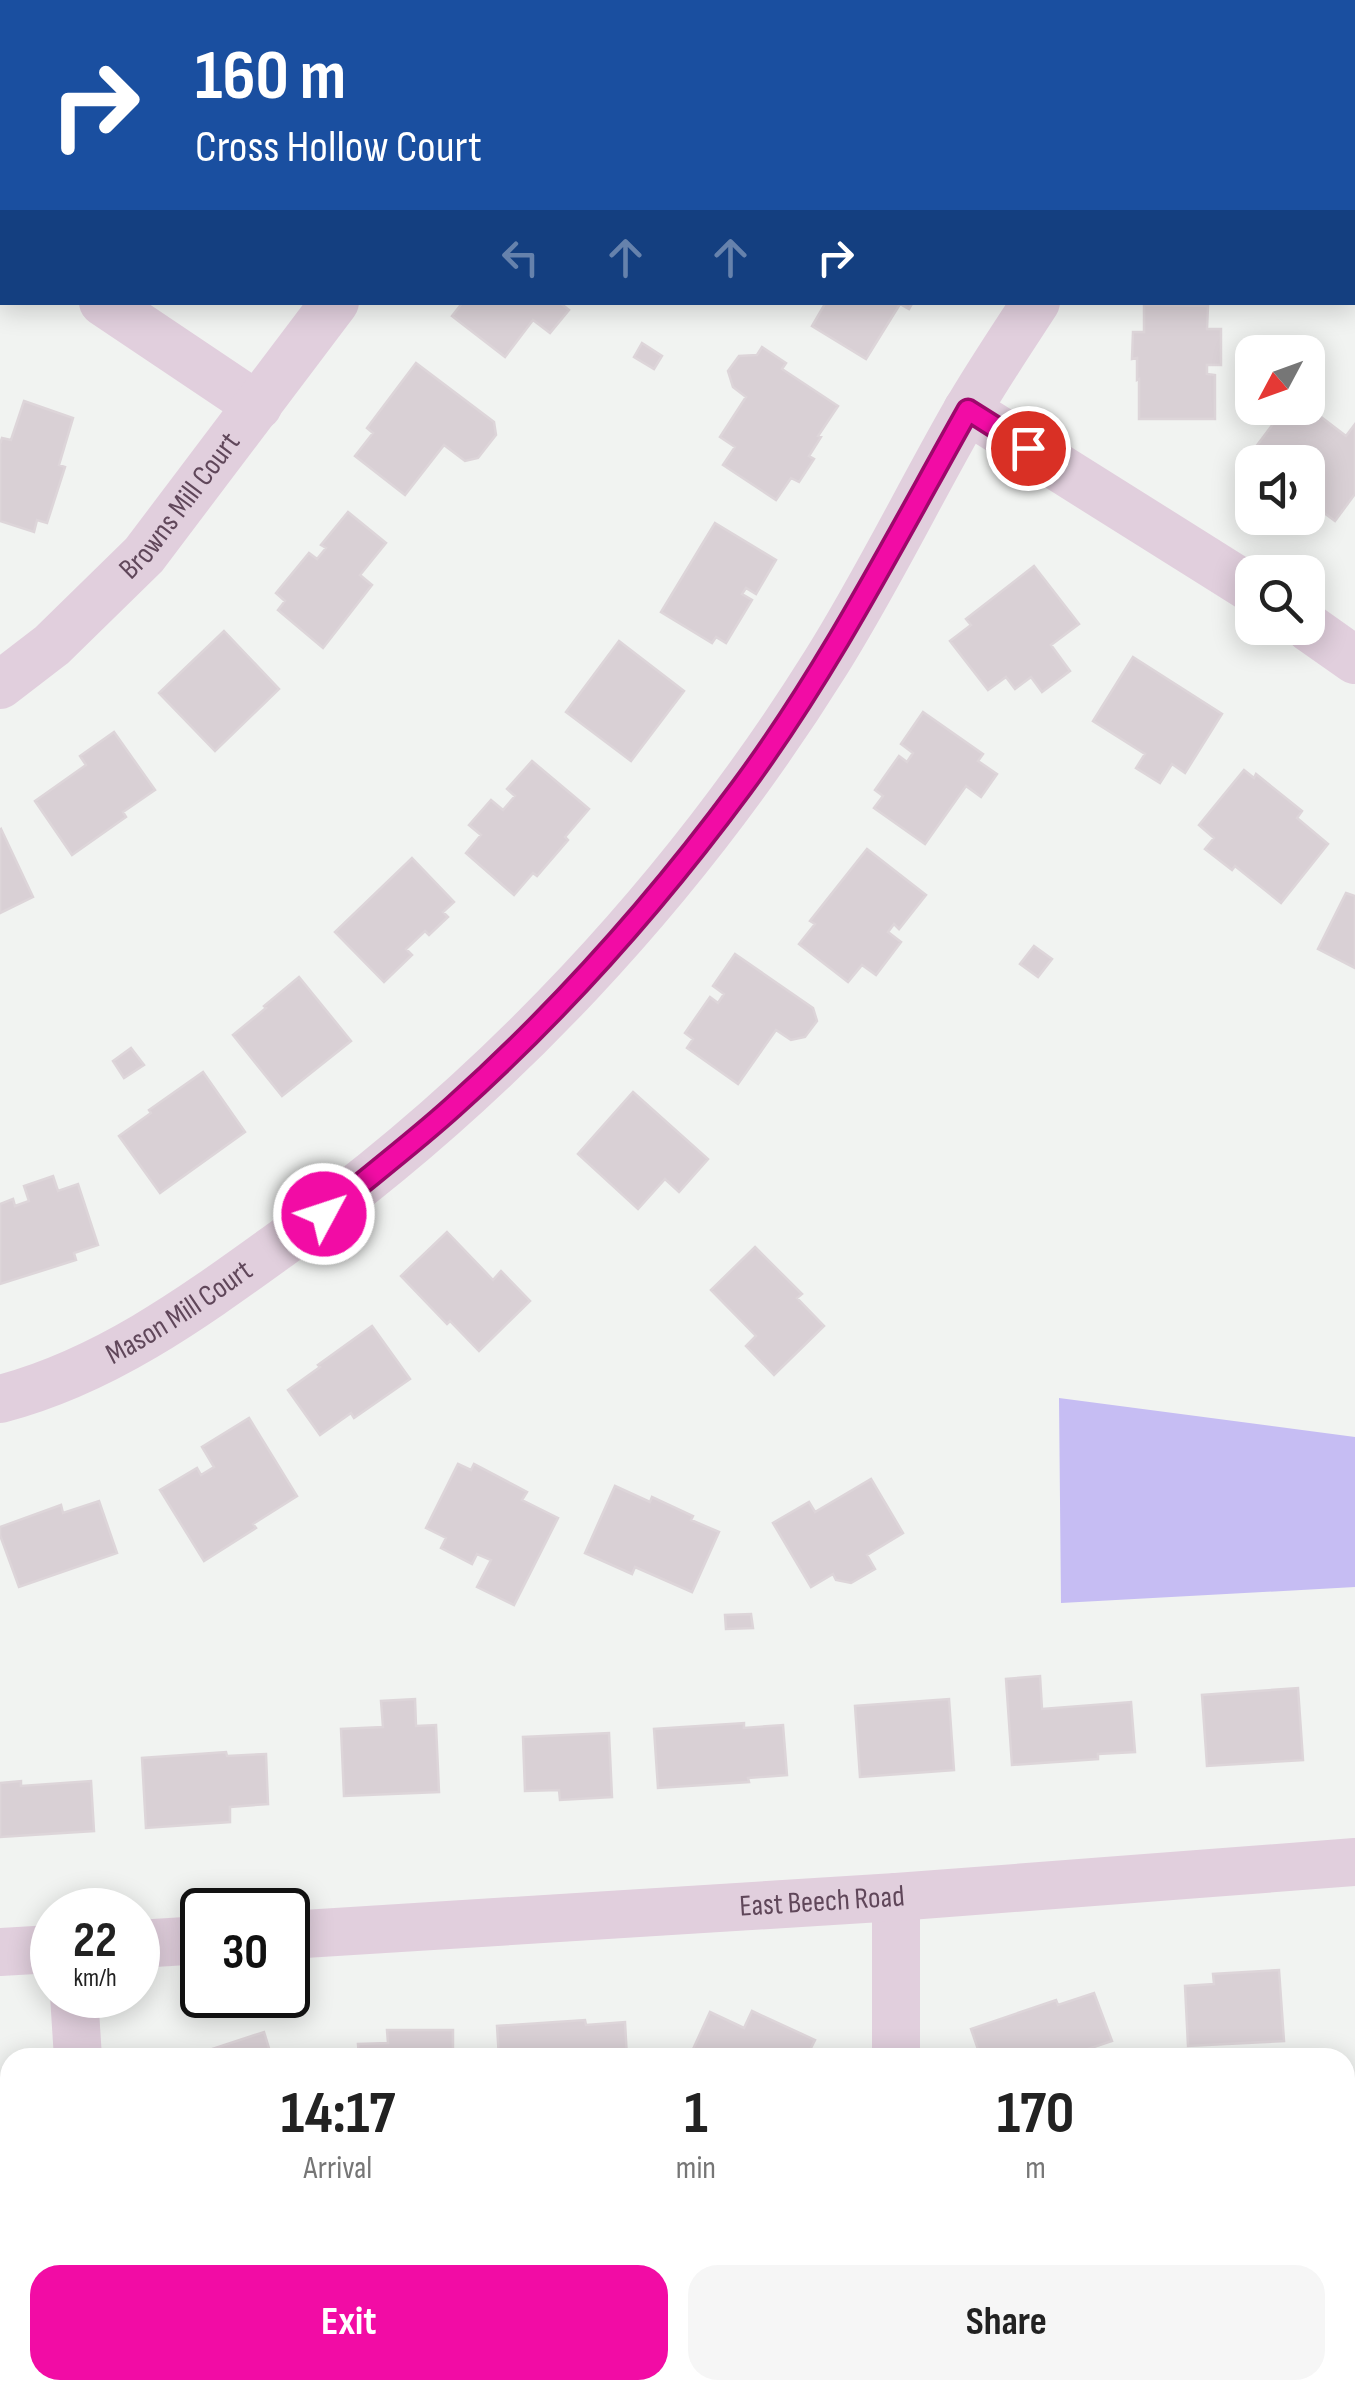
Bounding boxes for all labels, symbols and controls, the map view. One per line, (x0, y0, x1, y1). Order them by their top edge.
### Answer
text: 160 m (195, 35, 346, 119)
icon: right (30, 40, 160, 170)
text: Cross Hollow Court (195, 120, 482, 175)
icon: left (493, 230, 548, 285)
icon: ahead (598, 230, 653, 285)
icon: ahead (703, 230, 758, 285)
icon: right (808, 230, 863, 285)
north arrow (1235, 335, 1325, 425)
map controls (1235, 335, 1325, 645)
pin (986, 406, 1071, 491)
icon: arrive (1001, 421, 1056, 476)
street label: Browns Mill Court (112, 426, 248, 587)
button: sound (1235, 445, 1325, 535)
button: search (1235, 555, 1325, 645)
position arrow (272, 1162, 376, 1266)
street label: Mason Mill Court (100, 1252, 260, 1373)
street label: East Beech Road (738, 1878, 906, 1925)
speed limit sign: 30 (180, 1888, 310, 2018)
text: 22 (73, 1911, 117, 1971)
text: km/h (73, 1963, 117, 1994)
text: 14:17 (281, 2078, 395, 2150)
text: 1 (684, 2078, 708, 2150)
text: 170 (997, 2078, 1074, 2150)
text: Arrival (304, 2149, 372, 2188)
text: min (676, 2149, 716, 2188)
text: m (1025, 2149, 1046, 2188)
button: Exit (30, 2265, 668, 2380)
button: Share (688, 2265, 1325, 2380)

